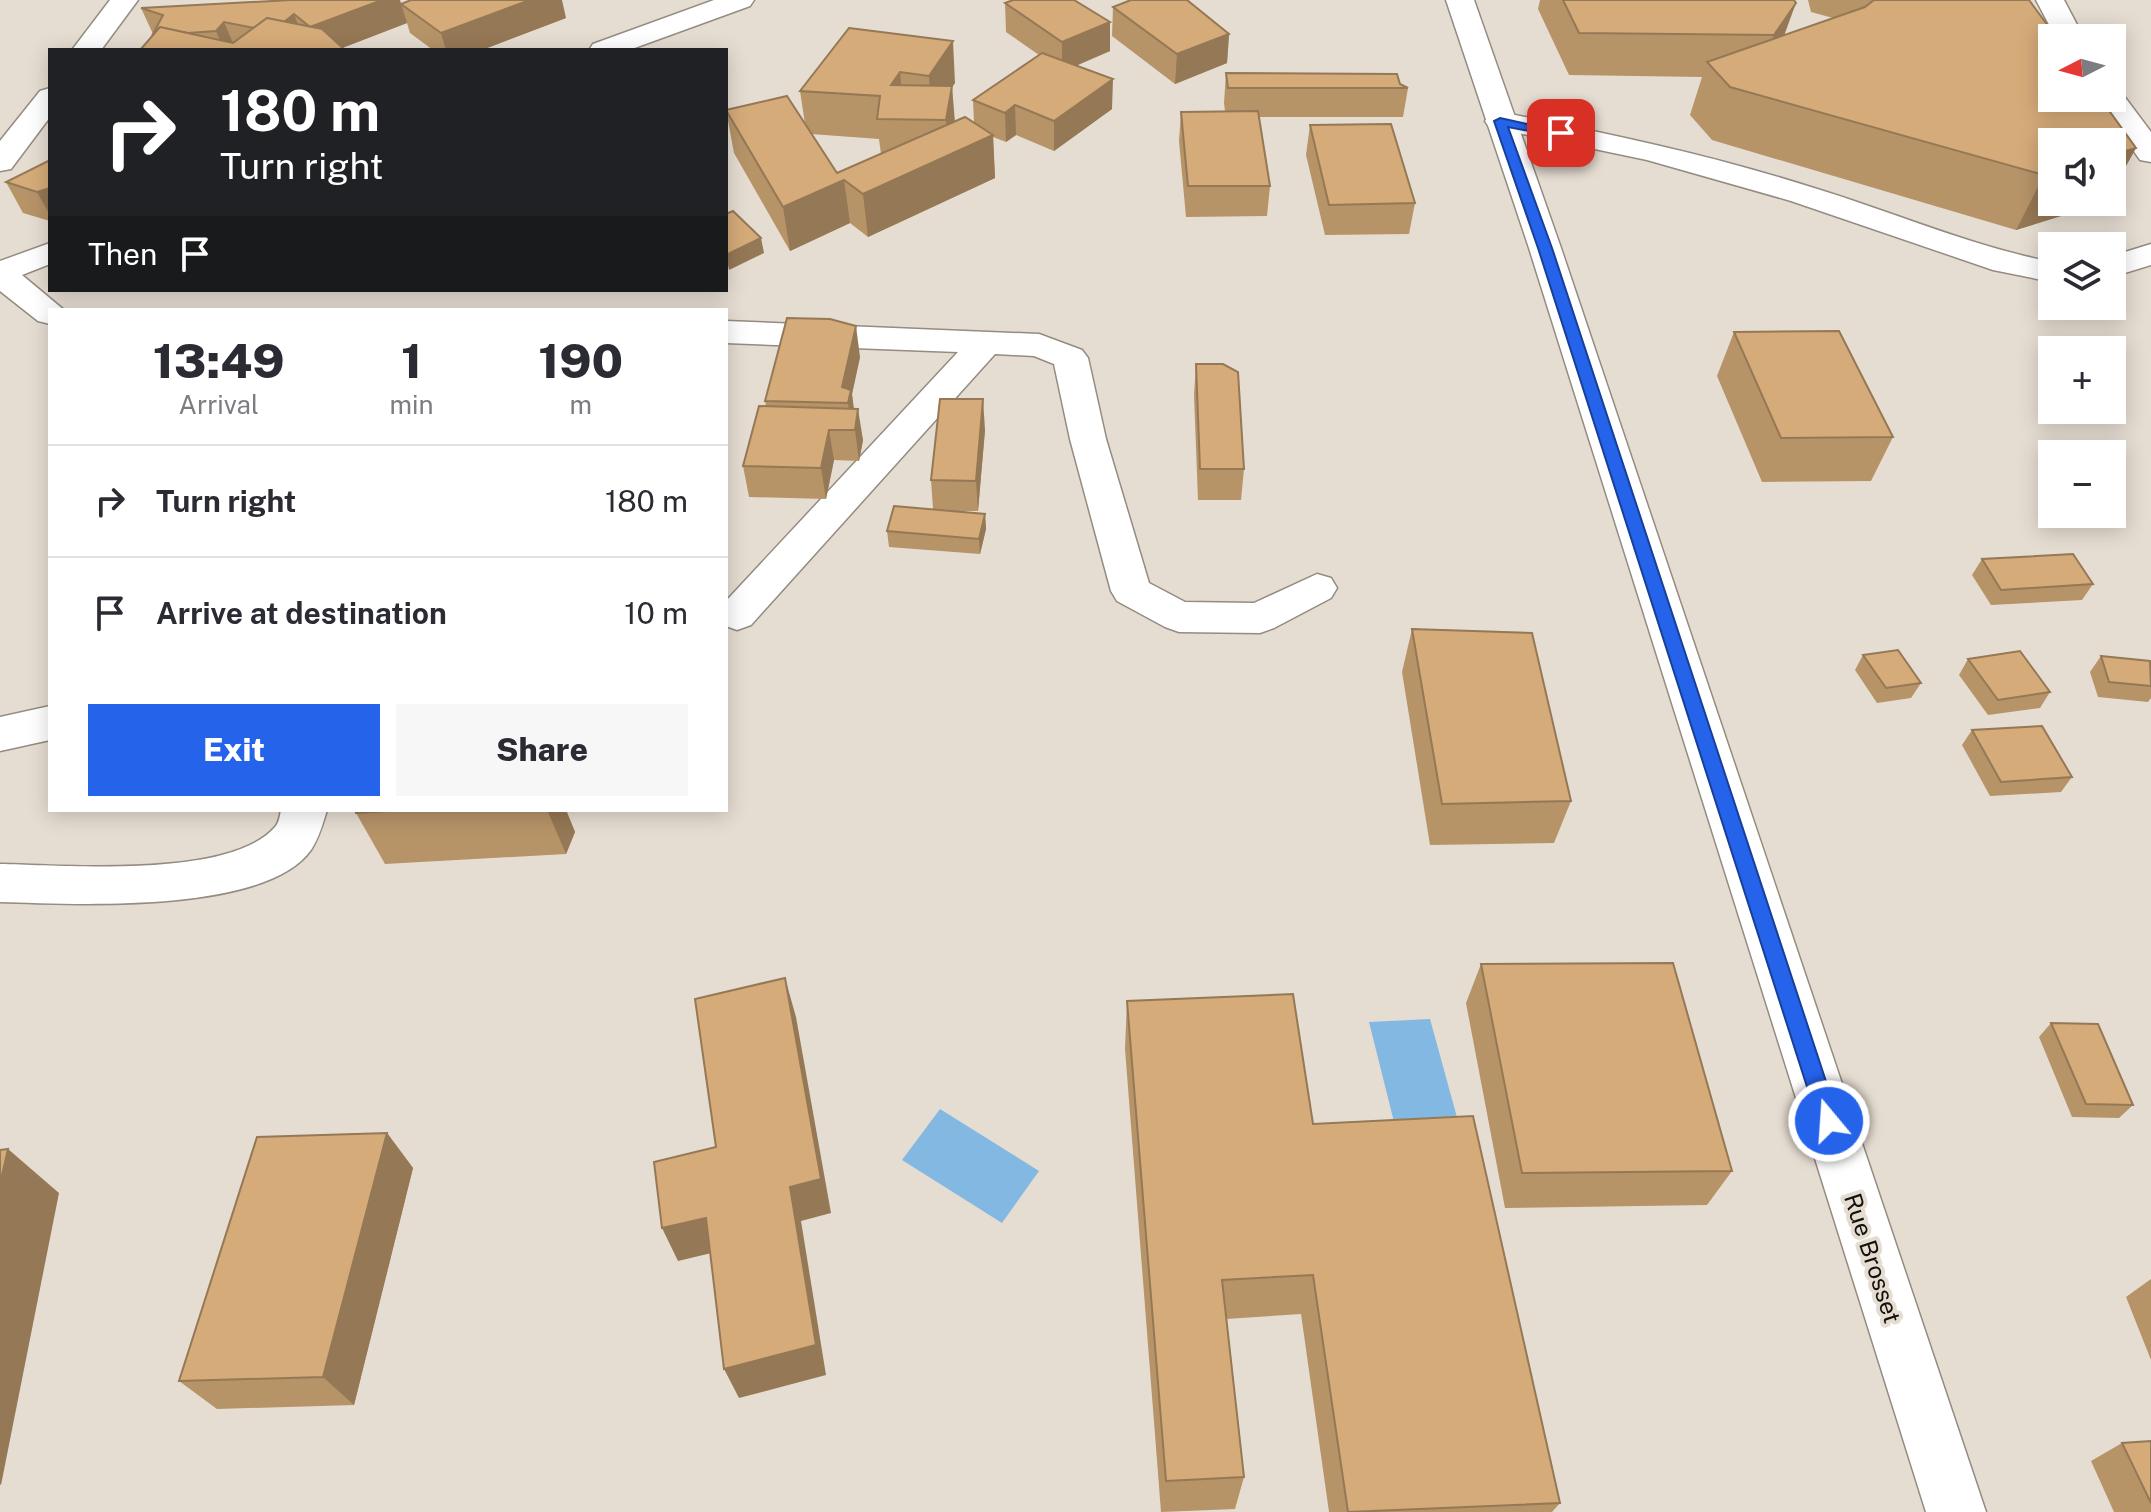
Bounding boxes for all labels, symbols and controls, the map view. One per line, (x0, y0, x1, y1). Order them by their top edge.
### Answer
north arrow (2038, 24, 2126, 112)
map controls (2038, 24, 2126, 528)
text: 180 m (220, 78, 380, 144)
icon: right (88, 80, 192, 184)
pin (1527, 99, 1595, 167)
icon: arrive (1539, 111, 1583, 155)
button: sound (2038, 128, 2126, 216)
text: Turn right (220, 145, 383, 187)
icon: arrive (173, 232, 217, 276)
button: layers (2038, 232, 2126, 320)
text: Then (88, 236, 157, 272)
text: 13:49 (153, 332, 285, 389)
text: 1 (401, 332, 422, 389)
text: 190 (538, 332, 623, 389)
button: + (2038, 336, 2126, 424)
text: Arrival (179, 389, 259, 420)
text: min (389, 389, 434, 420)
text: m (570, 389, 592, 420)
button: − (2038, 440, 2126, 528)
icon: right (88, 479, 132, 523)
text: Turn right (156, 483, 296, 519)
text: 180 m (605, 483, 688, 519)
icon: arrive (88, 591, 132, 635)
text: Arrive at destination (156, 595, 447, 631)
text: 10 m (624, 595, 688, 631)
button: Exit (88, 704, 380, 796)
button: Share (396, 704, 688, 796)
position arrow (1787, 1079, 1871, 1163)
street label: Rue Brosset (1839, 1190, 1907, 1326)

